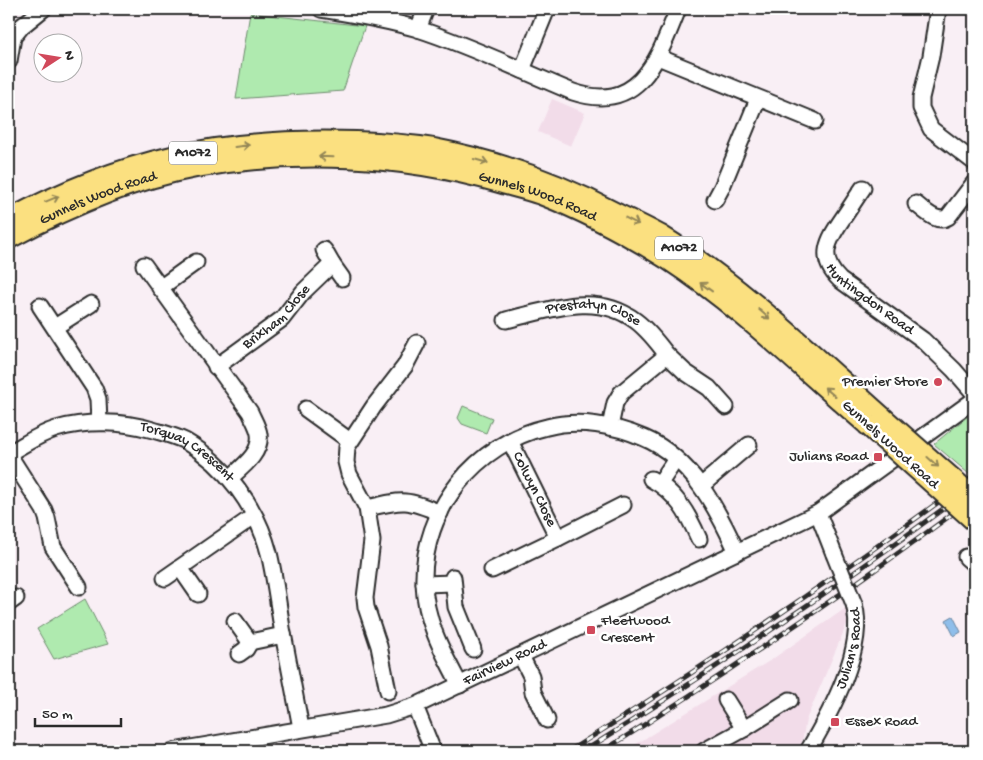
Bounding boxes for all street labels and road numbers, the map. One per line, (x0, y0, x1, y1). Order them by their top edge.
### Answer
road number: A1072 (169, 142, 217, 164)
street label: Gunnels Wood Road (37, 167, 160, 230)
street label: Gunnels Wood Road (477, 168, 601, 227)
road number: A1072 (655, 237, 703, 260)
street label: Huntingdon Road (821, 260, 918, 340)
street label: Brixham Close (238, 281, 314, 354)
street label: Prestatyn Close (543, 296, 645, 331)
street label: Gunnels Wood Road (838, 397, 943, 494)
street label: Torquay Crescent (138, 418, 239, 487)
street label: Colwyn Close (508, 449, 560, 530)
street label: Julian's Road (832, 606, 866, 692)
street label: Fairview Road (459, 635, 550, 691)

